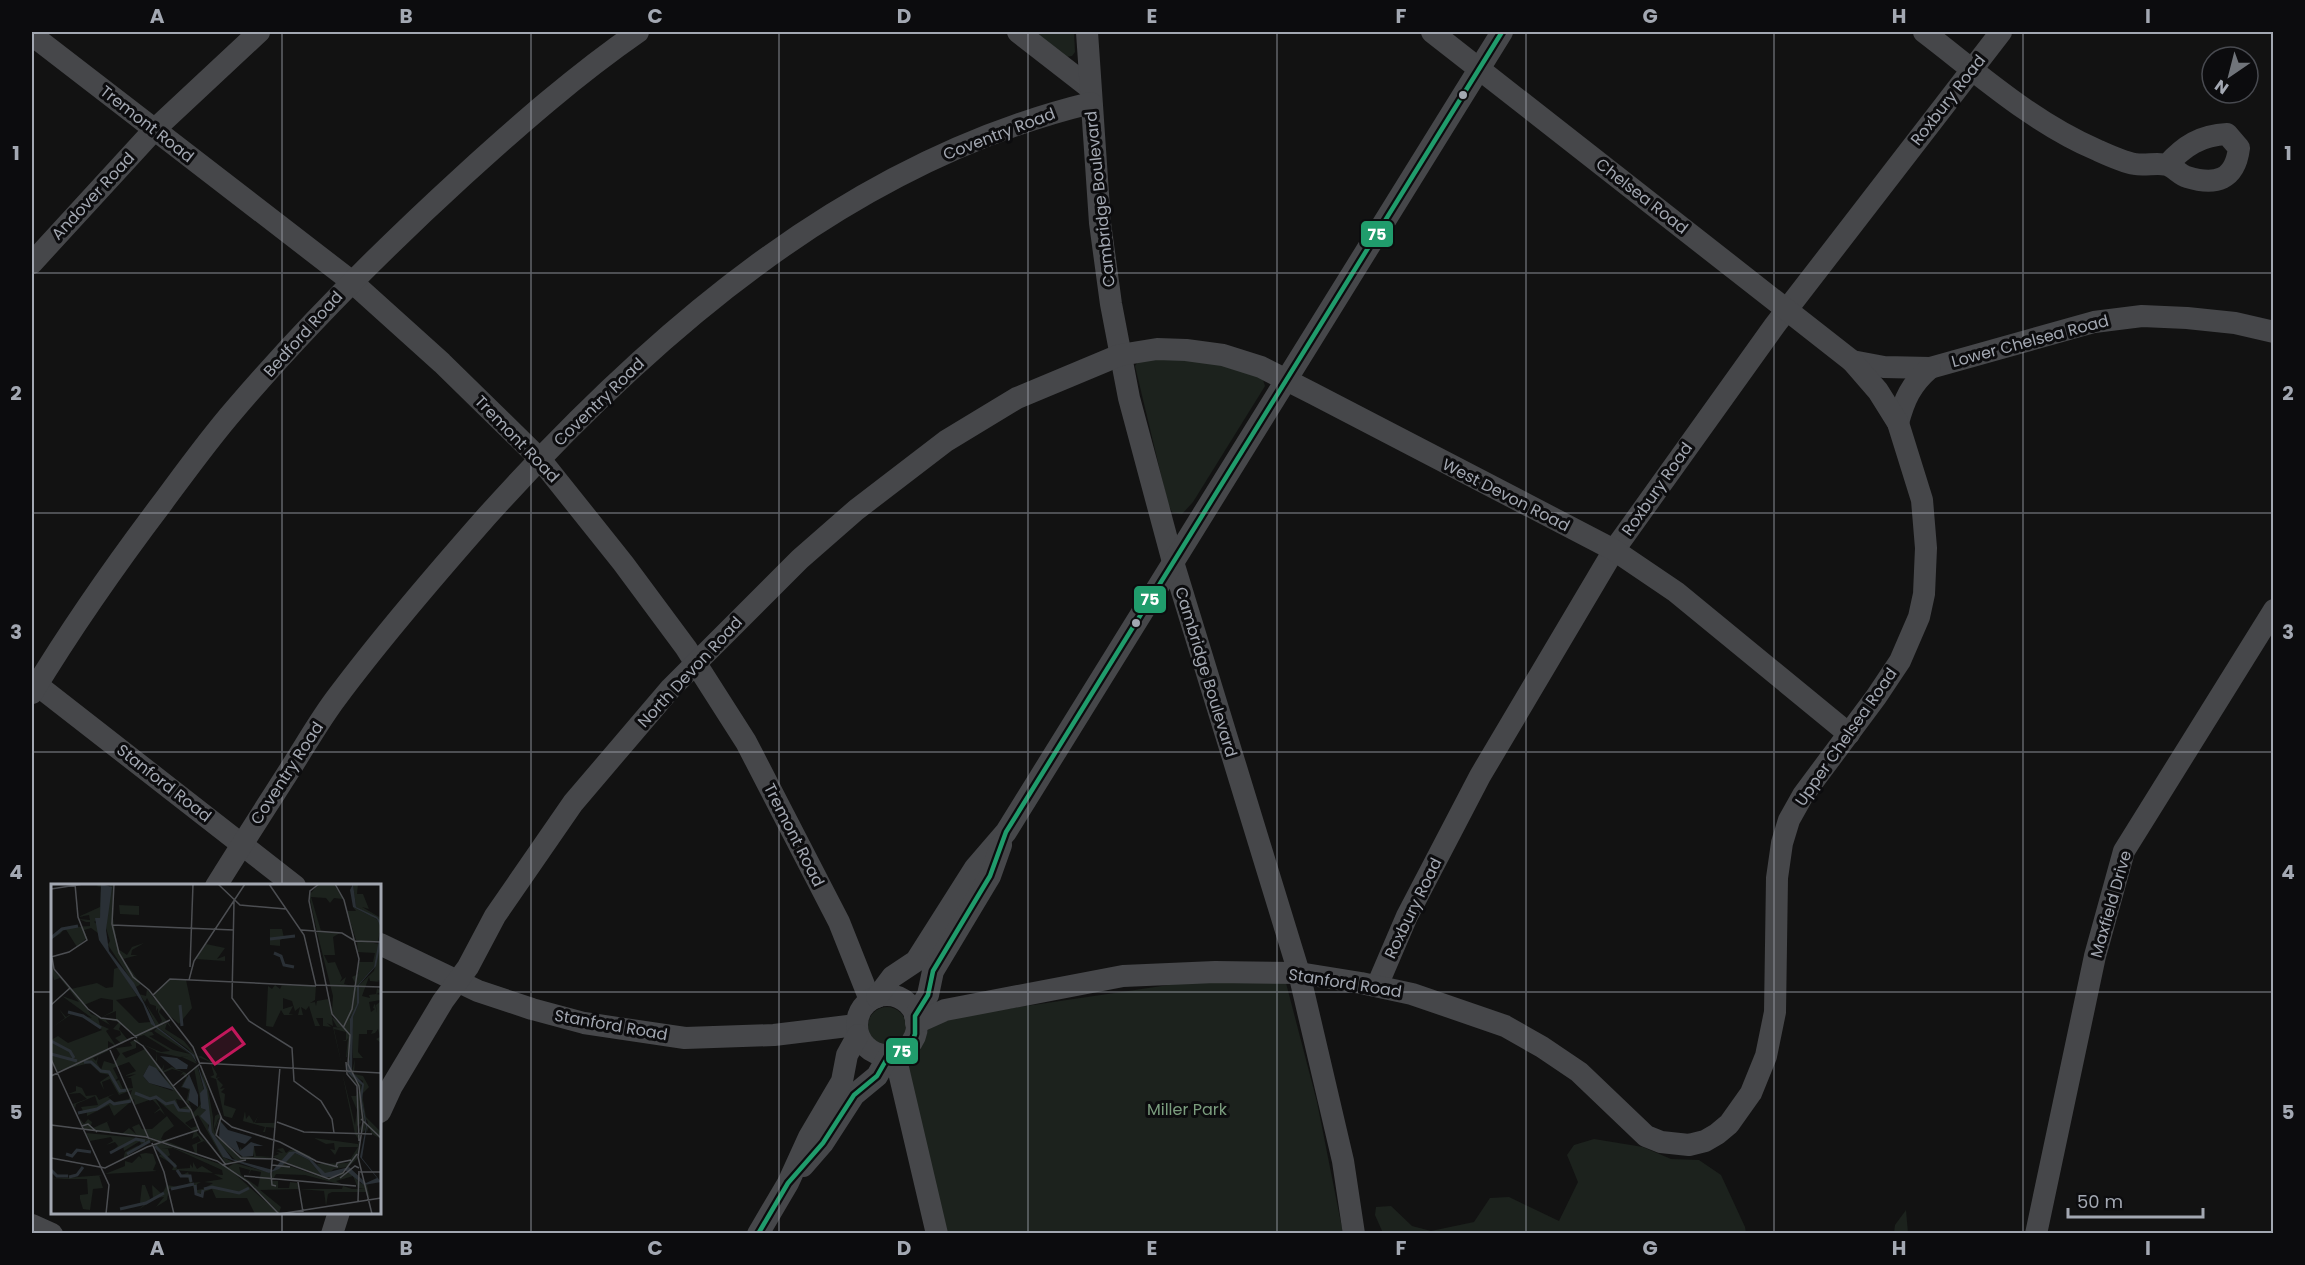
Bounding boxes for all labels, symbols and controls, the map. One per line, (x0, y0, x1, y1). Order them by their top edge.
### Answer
text: A (150, 2, 165, 30)
text: B (399, 2, 413, 30)
text: C (647, 2, 663, 30)
text: D (897, 2, 911, 30)
text: E (1147, 2, 1157, 30)
text: F (1396, 2, 1407, 30)
text: G (1642, 2, 1658, 30)
text: H (1892, 2, 1906, 30)
text: I (2145, 2, 2151, 30)
north arrow (2200, 45, 2260, 105)
street label: Roxbury Road (1905, 50, 1991, 150)
text: N (2210, 74, 2233, 100)
street label: Tremont Road (95, 80, 199, 168)
unlabelled marker (1457, 89, 1469, 101)
street label: Coventry Road (940, 102, 1058, 166)
street label: Cambridge Boulevard (1079, 110, 1121, 288)
text: 1 (12, 139, 20, 167)
text: 1 (2284, 139, 2292, 167)
street label: Andover Road (46, 147, 140, 245)
street label: Chelsea Road (1591, 153, 1693, 239)
line badge: 75 (1360, 220, 1394, 248)
text: 75 (1368, 223, 1386, 246)
street label: Bedford Road (258, 286, 348, 382)
street label: Lower Chelsea Road (1949, 309, 2111, 373)
street label: Coventry Road (548, 353, 650, 451)
text: 2 (10, 379, 22, 407)
text: 2 (2282, 379, 2294, 407)
street label: Tremont Road (469, 390, 565, 488)
street label: Roxbury Road (1616, 438, 1698, 540)
street label: West Devon Road (1438, 453, 1574, 537)
street label: Cambridge Boulevard (1169, 584, 1243, 760)
line badge: 75 (1133, 585, 1167, 614)
text: 75 (1141, 588, 1159, 611)
street label: North Devon Road (632, 611, 748, 733)
unlabelled marker (1130, 617, 1142, 629)
text: 3 (10, 618, 22, 646)
text: 3 (2282, 618, 2294, 646)
street label: Upper Chelsea Road (1790, 663, 1902, 811)
street label: Coventry Road (245, 717, 329, 829)
street label: Stanford Road (112, 739, 216, 827)
street label: Tremont Road (758, 779, 830, 891)
street label: Maxfield Drive (2085, 848, 2137, 960)
street label: Roxbury Road (1379, 854, 1447, 962)
text: 4 (9, 858, 23, 886)
text: 4 (2281, 858, 2295, 886)
inset map (51, 884, 381, 1214)
street label: Stanford Road (1287, 963, 1403, 1003)
street label: Stanford Road (553, 1004, 669, 1046)
line badge: 75 (885, 1037, 919, 1065)
text: 75 (893, 1040, 911, 1063)
text: 5 (10, 1098, 23, 1126)
park label: Miller Park (1147, 1098, 1228, 1121)
text: 5 (2282, 1098, 2295, 1126)
scale bar (2068, 1181, 2203, 1219)
text: 50 m (2077, 1189, 2123, 1214)
text: A (150, 1234, 165, 1262)
text: B (399, 1234, 413, 1262)
text: C (647, 1234, 663, 1262)
text: D (897, 1234, 911, 1262)
text: E (1147, 1234, 1157, 1262)
text: F (1396, 1234, 1407, 1262)
text: G (1642, 1234, 1658, 1262)
text: H (1892, 1234, 1906, 1262)
text: I (2145, 1234, 2151, 1262)

